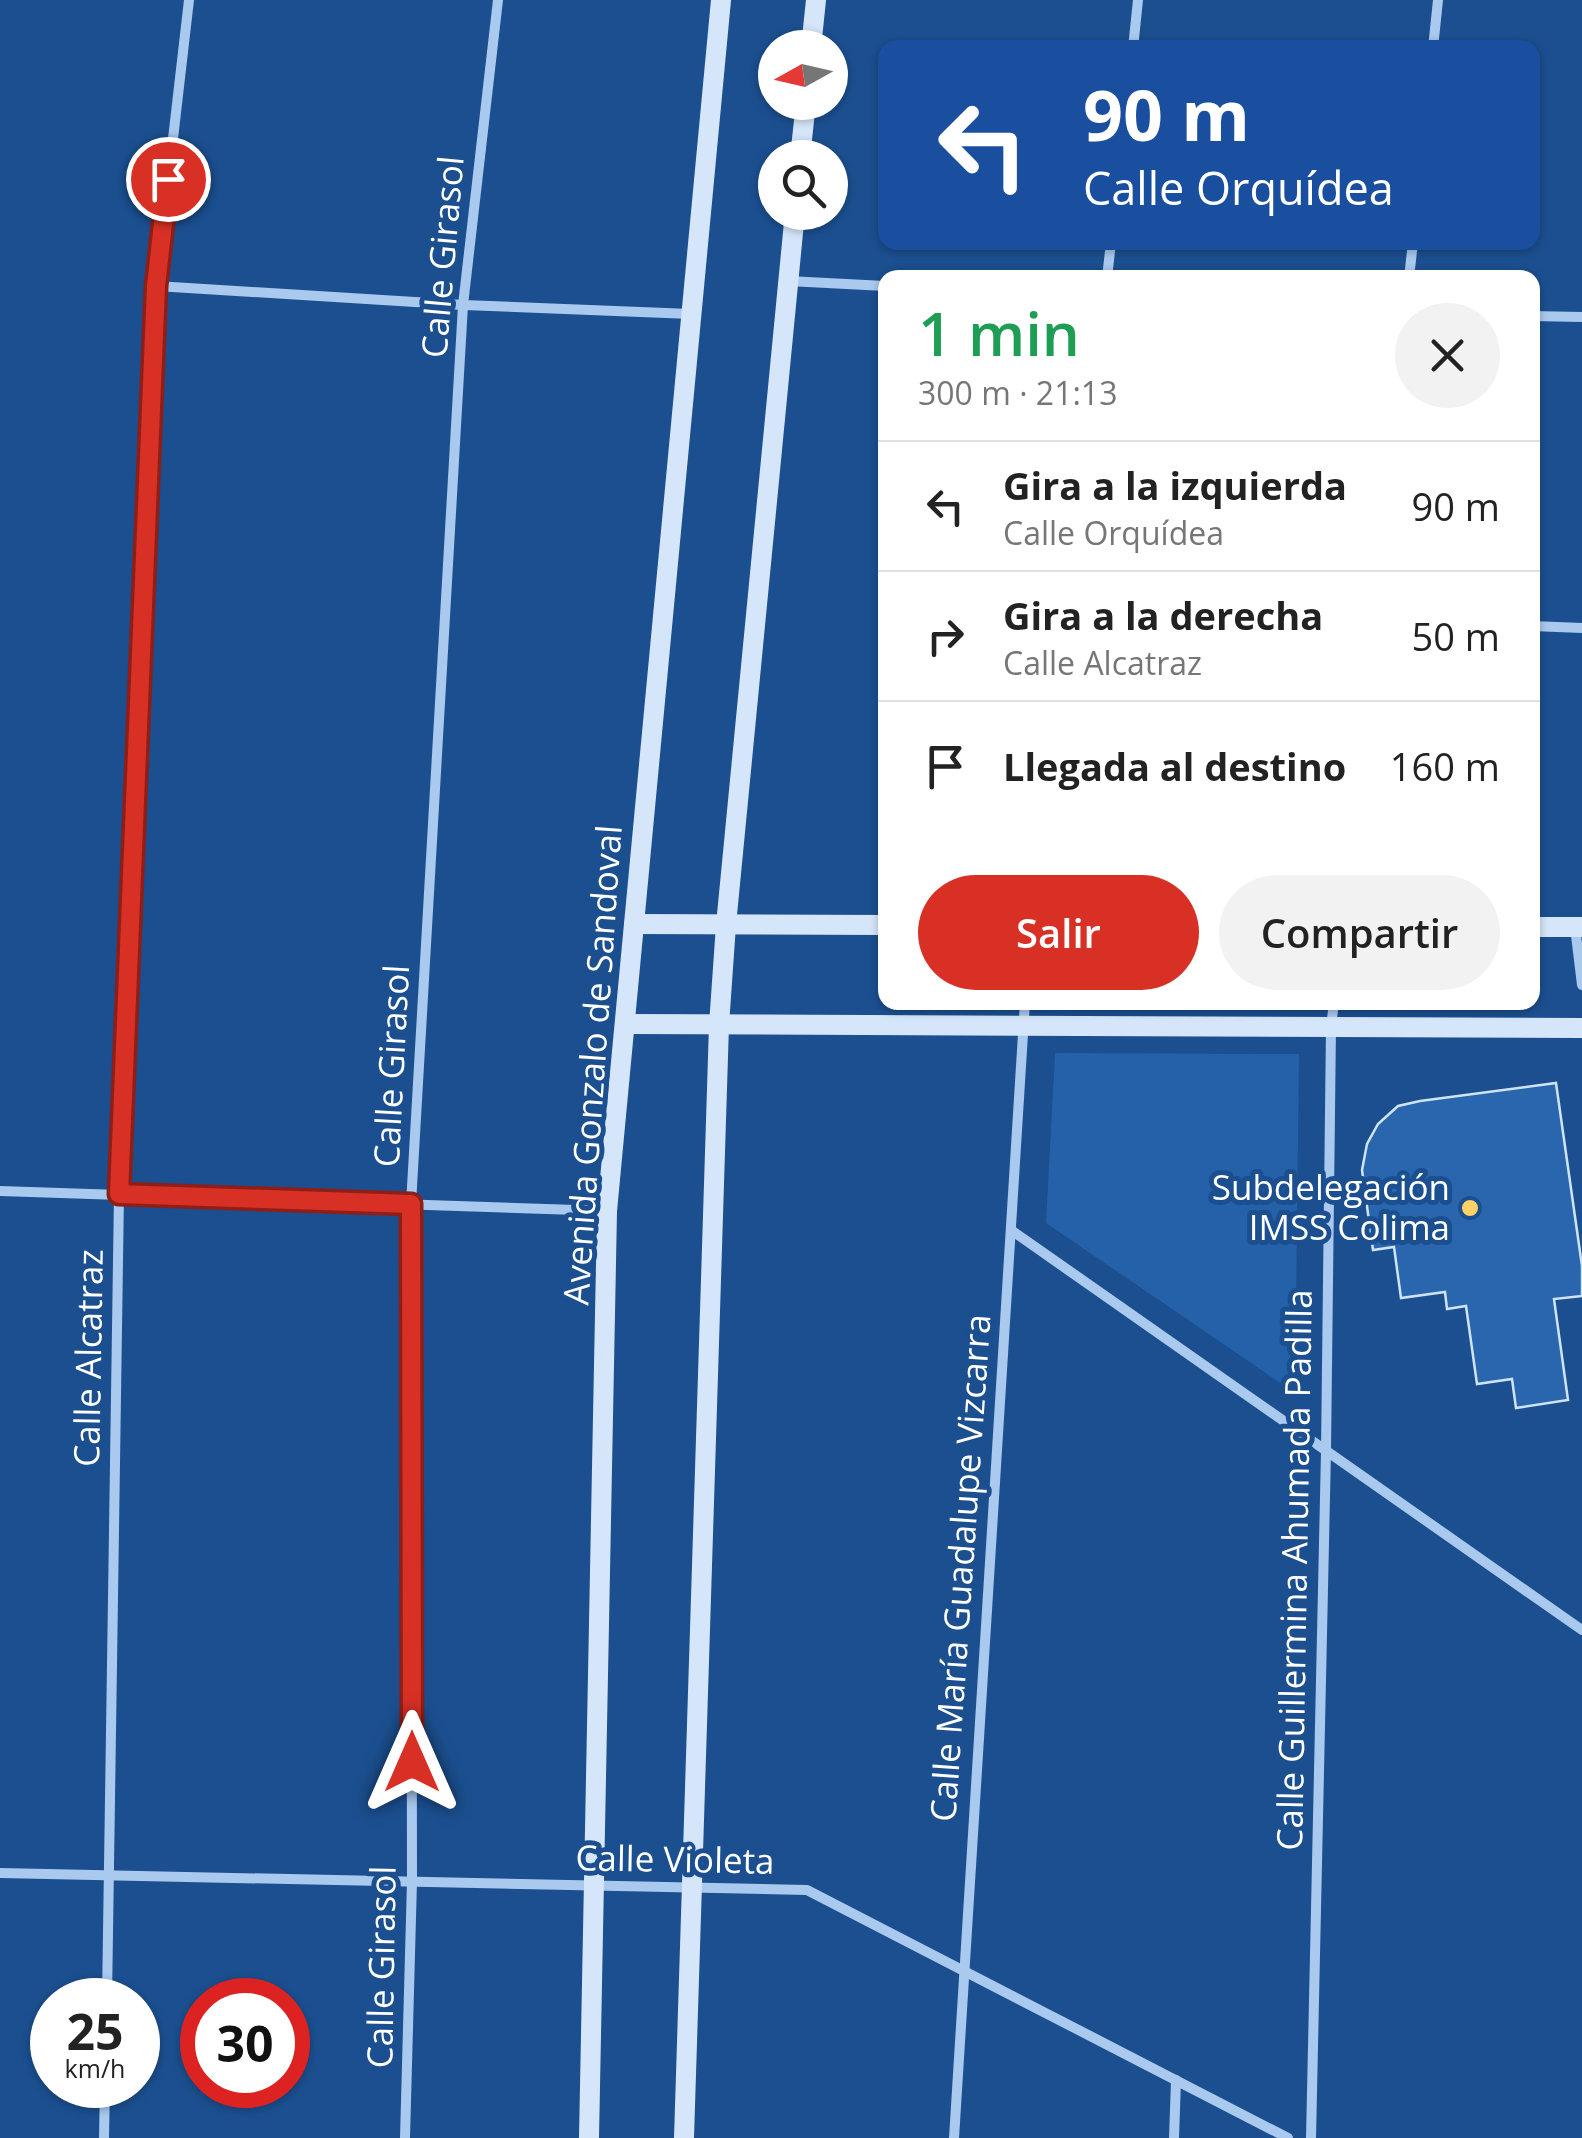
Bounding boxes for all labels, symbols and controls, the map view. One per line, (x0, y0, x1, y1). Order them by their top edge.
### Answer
north arrow (758, 30, 848, 120)
map controls (758, 30, 848, 230)
text: 90 m (1083, 66, 1250, 162)
icon: left (918, 80, 1048, 210)
pin (126, 137, 211, 222)
button: search (758, 140, 848, 230)
icon: arrive (141, 152, 196, 207)
street label: Calle Girasol (409, 154, 474, 360)
text: Calle Orquídea (1083, 157, 1394, 218)
text: 1 min (918, 292, 1080, 374)
button: close (1395, 303, 1500, 408)
text: 300 m · 21:13 (918, 371, 1117, 414)
text: Gira a la izquierda (1003, 459, 1347, 511)
icon: left (918, 479, 973, 534)
text: 90 m (1411, 480, 1500, 532)
text: Calle Orquídea (1003, 511, 1224, 554)
text: Gira a la derecha (1003, 589, 1323, 641)
icon: right (918, 609, 973, 664)
text: 50 m (1411, 610, 1500, 662)
text: Calle Alcatraz (1003, 641, 1202, 684)
icon: arrive (918, 739, 973, 794)
text: Llegada al destino (1003, 740, 1346, 792)
text: 160 m (1390, 740, 1500, 792)
street label: Avenida Gonzalo de Sandoval (551, 823, 632, 1306)
button: Salir (918, 875, 1199, 990)
button: Compartir (1219, 875, 1500, 990)
street label: Calle Girasol (362, 964, 419, 1168)
place label: Subdelegación IMSS Colima (1212, 1163, 1450, 1250)
marker: Subdelegación IMSS Colima (1459, 1197, 1481, 1219)
street label: Calle Alcatraz (62, 1249, 113, 1467)
street label: Calle Guillermina Ahumada Padilla (1265, 1289, 1322, 1851)
street label: Calle María Guadalupe Vizcarra (918, 1313, 1001, 1823)
position arrow (360, 1710, 464, 1814)
street label: Calle Violeta (575, 1833, 775, 1884)
street label: Calle Girasol (355, 1865, 406, 2069)
speed limit sign: 30 (180, 1978, 310, 2108)
text: 25 (66, 1997, 124, 2065)
text: km/h (65, 2051, 125, 2085)

